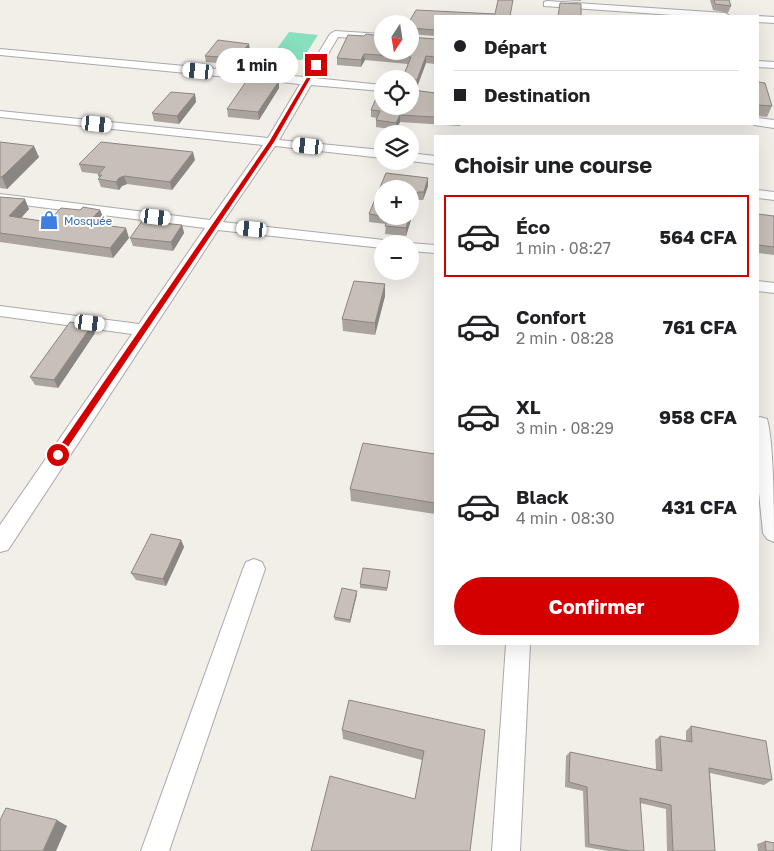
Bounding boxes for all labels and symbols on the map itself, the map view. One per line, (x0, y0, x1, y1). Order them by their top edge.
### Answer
north arrow (374, 15, 419, 60)
callout: 1 min (216, 48, 298, 82)
route end (305, 54, 327, 76)
car (182, 62, 213, 80)
car (81, 115, 112, 133)
car (292, 137, 323, 155)
car (140, 208, 171, 226)
shop icon: Mosquée (38, 209, 60, 231)
place label: Mosquée (64, 214, 112, 227)
car (236, 220, 267, 238)
car (74, 314, 105, 332)
route start (47, 444, 69, 466)

